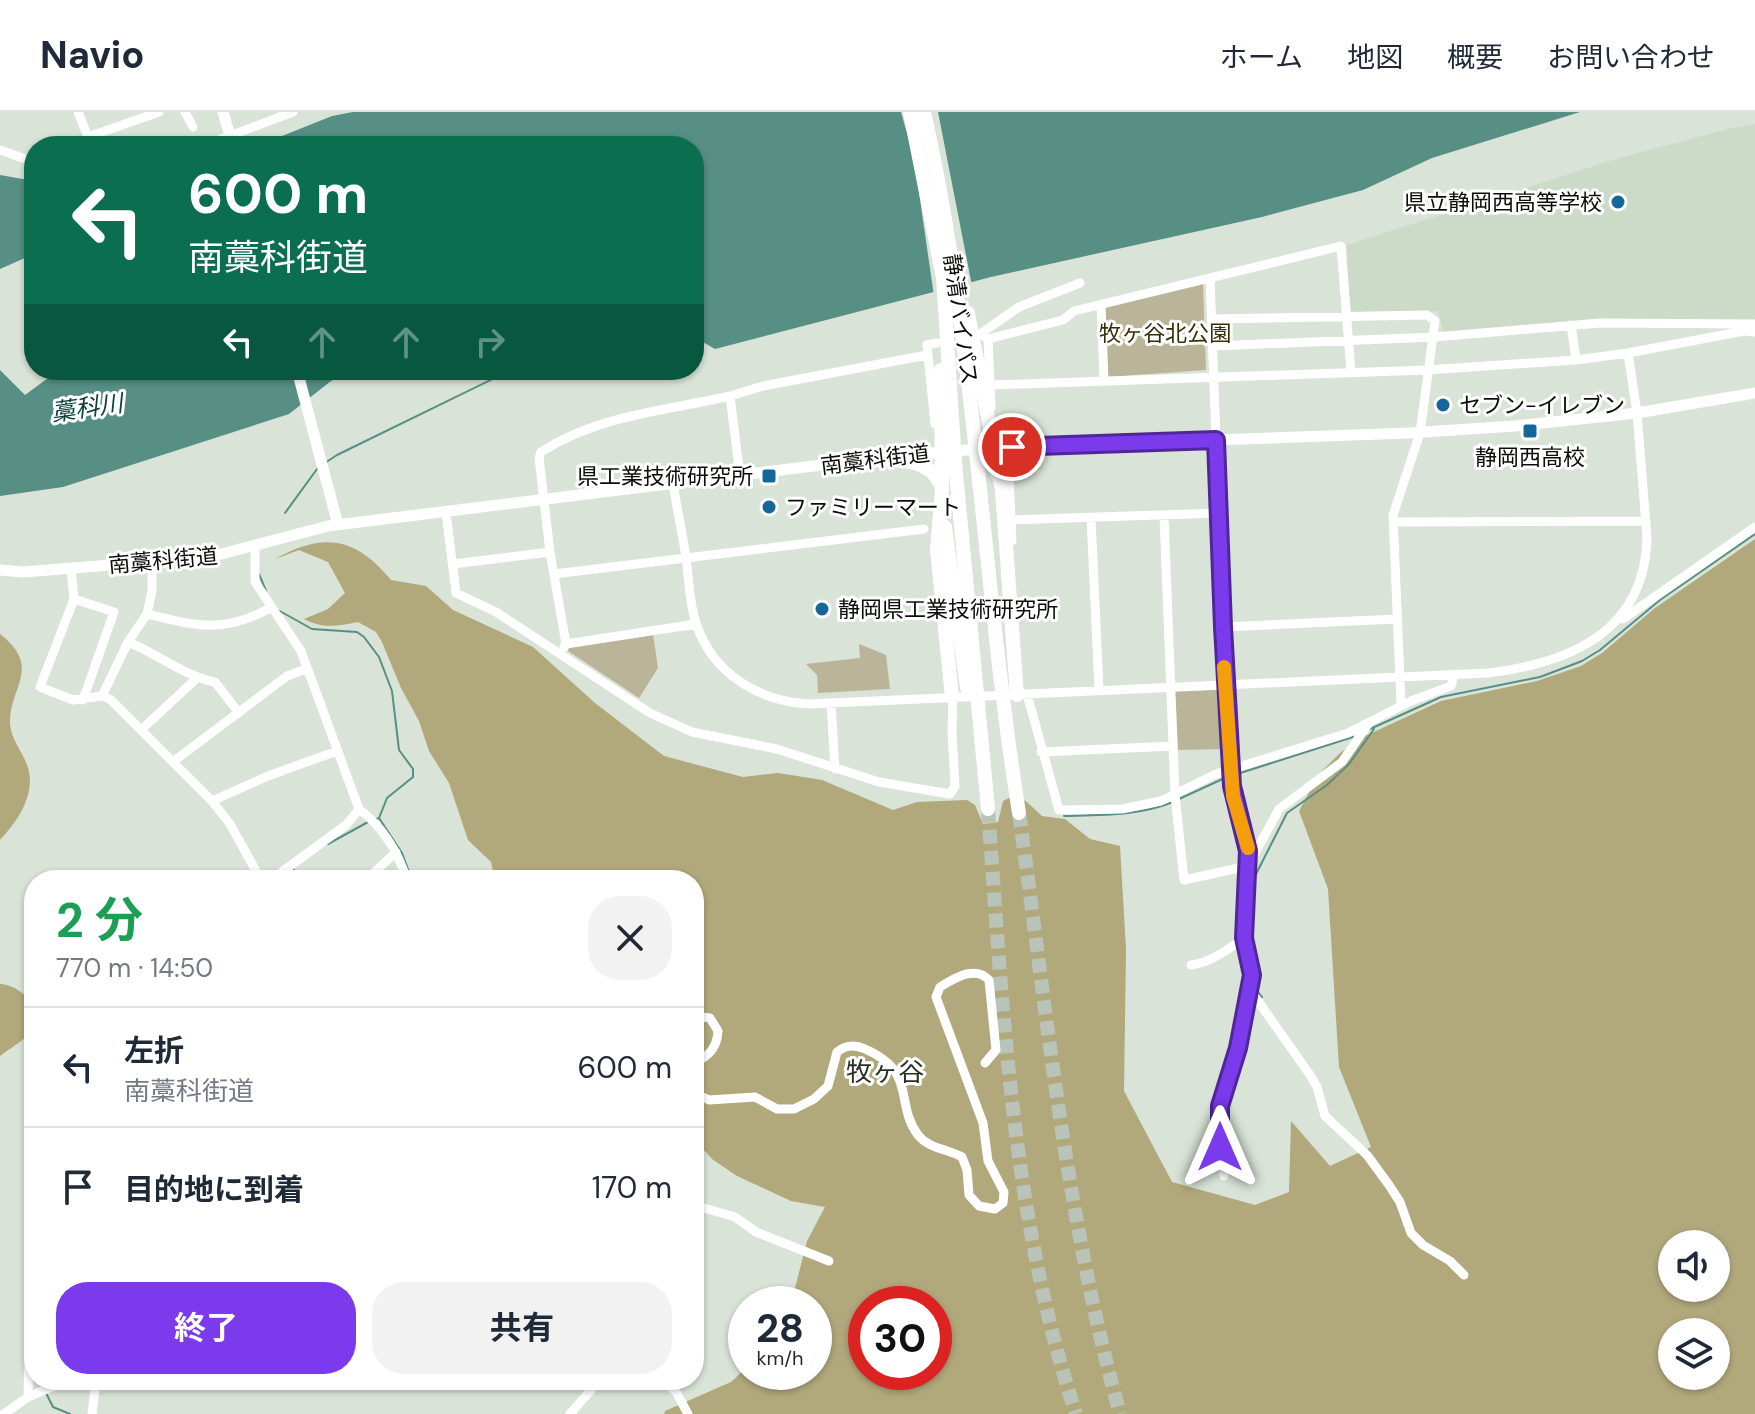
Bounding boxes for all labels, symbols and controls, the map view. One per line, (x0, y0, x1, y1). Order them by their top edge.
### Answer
text: Navio (40, 30, 144, 80)
text: ホーム (1220, 39, 1303, 76)
text: 地図 (1347, 39, 1403, 76)
text: 概要 (1447, 39, 1503, 76)
text: お問い合わせ (1547, 39, 1715, 76)
text: 600 m (188, 157, 368, 230)
icon: left (56, 168, 160, 272)
place label: 県立静岡西高等学校 (1404, 188, 1602, 217)
marker: 県立静岡西高等学校 (1609, 193, 1627, 211)
text: 南藁科街道 (188, 234, 368, 281)
street label: 静清バイパス (937, 252, 984, 386)
park label: 牧ヶ谷北公園 (1099, 319, 1231, 348)
icon: left (216, 320, 260, 364)
icon: ahead (300, 320, 344, 364)
icon: ahead (384, 320, 428, 364)
icon: right (468, 320, 512, 364)
water label: 藁科川 (49, 387, 128, 428)
place label: セブン-イレブン (1459, 391, 1625, 420)
marker: セブン-イレブン (1434, 396, 1452, 414)
pin (978, 413, 1046, 481)
marker: 静岡西高校 (1521, 422, 1539, 440)
icon: arrive (990, 425, 1034, 469)
street label: 南藁科街道 (819, 438, 931, 481)
place label: 静岡西高校 (1475, 443, 1585, 472)
place label: 県工業技術研究所 (577, 462, 753, 491)
marker: 県工業技術研究所 (760, 467, 778, 485)
place label: ファミリーマート (785, 493, 961, 522)
marker: ファミリーマート (760, 498, 778, 516)
street label: 南藁科街道 (107, 541, 219, 580)
place label: 静岡県工業技術研究所 (838, 595, 1058, 624)
marker: 静岡県工業技術研究所 (813, 600, 831, 618)
text: 2 分 (56, 889, 143, 952)
button: close (588, 896, 672, 980)
text: 770 m · 14:50 (56, 951, 213, 985)
text: 左折 (124, 1031, 184, 1070)
icon: left (56, 1045, 100, 1089)
text: 600 m (577, 1048, 672, 1087)
district label: 牧ヶ谷 (846, 1055, 924, 1089)
text: 南藁科街道 (124, 1074, 254, 1108)
position arrow (1178, 1105, 1262, 1189)
icon: arrive (56, 1165, 100, 1209)
text: 170 m (592, 1168, 672, 1207)
text: 目的地に到着 (124, 1170, 304, 1209)
map controls (1658, 1230, 1730, 1390)
button: sound (1658, 1230, 1730, 1302)
button: 終了 (56, 1282, 356, 1374)
button: 共有 (372, 1282, 672, 1374)
speed limit sign: 30 (848, 1286, 952, 1390)
text: 28 (756, 1302, 804, 1354)
button: layers (1658, 1318, 1730, 1390)
text: km/h (756, 1345, 804, 1371)

